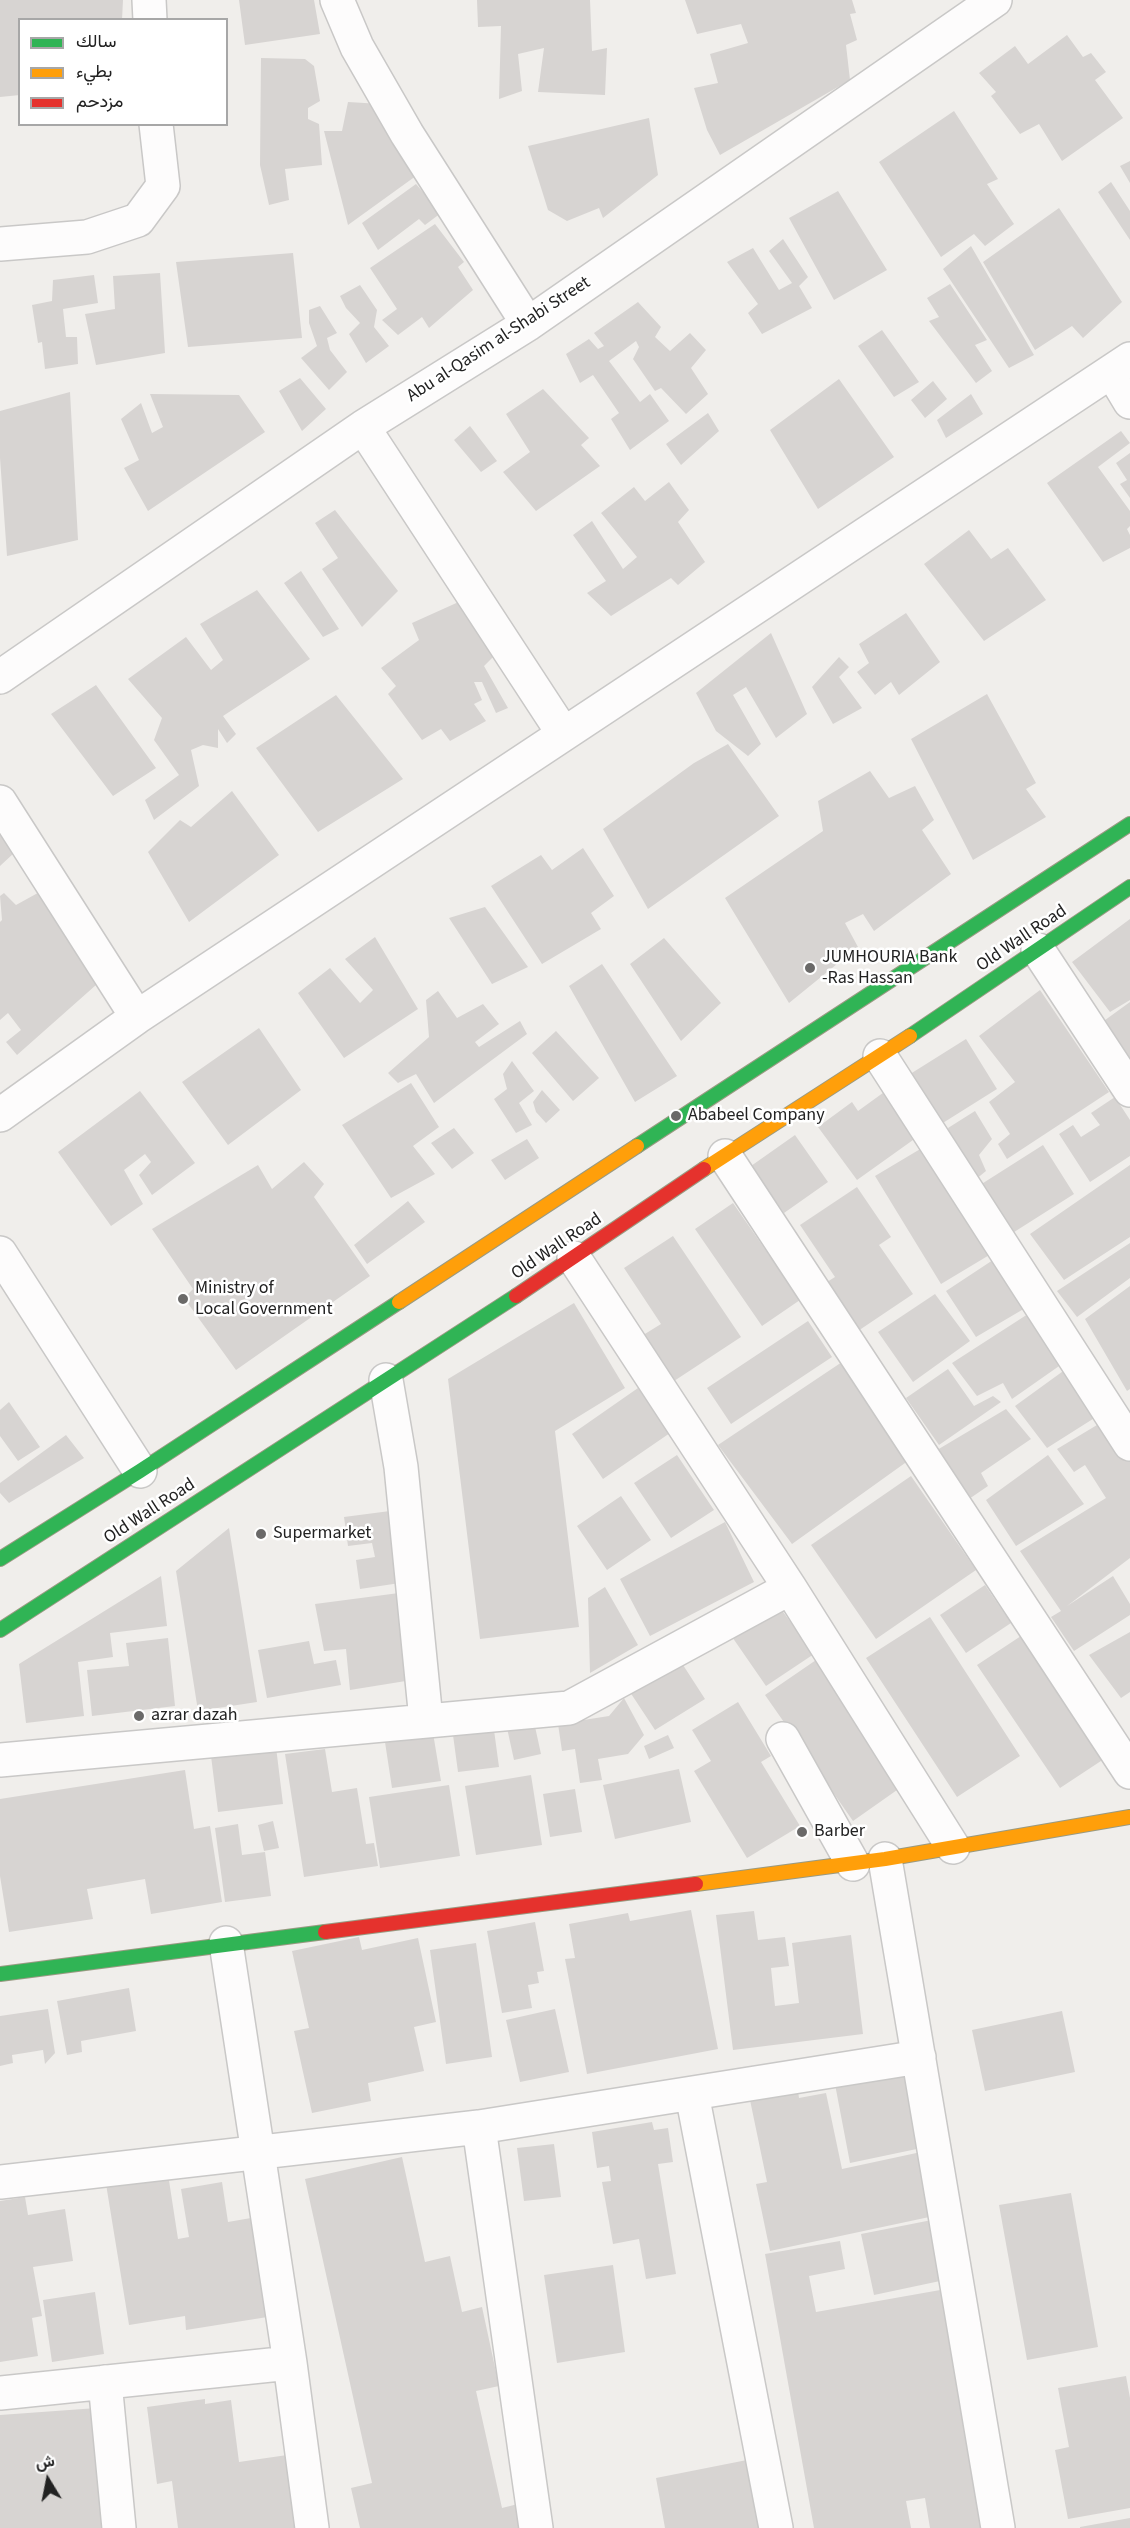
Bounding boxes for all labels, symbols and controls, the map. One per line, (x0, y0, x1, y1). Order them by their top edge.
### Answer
legend (18, 18, 228, 126)
text: سالك (76, 29, 116, 54)
text: بطيء (76, 59, 112, 84)
text: مزدحم (76, 89, 123, 114)
street label: Abu al-Qasim al-Shabi Street (403, 273, 595, 407)
street label: Old Wall Road (973, 901, 1071, 977)
place label: JUMHOURIA Bank -Ras Hassan (822, 947, 957, 990)
marker: JUMHOURIA Bank -Ras Hassan (803, 961, 817, 975)
place label: Ababeel Company (688, 1105, 825, 1127)
marker: Ababeel Company (669, 1109, 683, 1123)
street label: Old Wall Road (508, 1209, 606, 1285)
place label: Ministry of Local Government (195, 1278, 333, 1320)
marker: Ministry of Local Government (176, 1292, 190, 1306)
street label: Old Wall Road (100, 1474, 200, 1550)
place label: Supermarket (273, 1523, 371, 1545)
marker: Supermarket (254, 1527, 268, 1541)
place label: azrar dazah (151, 1705, 238, 1727)
marker: azrar dazah (132, 1709, 146, 1723)
place label: Barber (814, 1821, 865, 1843)
marker: Barber (795, 1825, 809, 1839)
north arrow (18, 2450, 78, 2510)
text: ش (33, 2450, 56, 2475)

